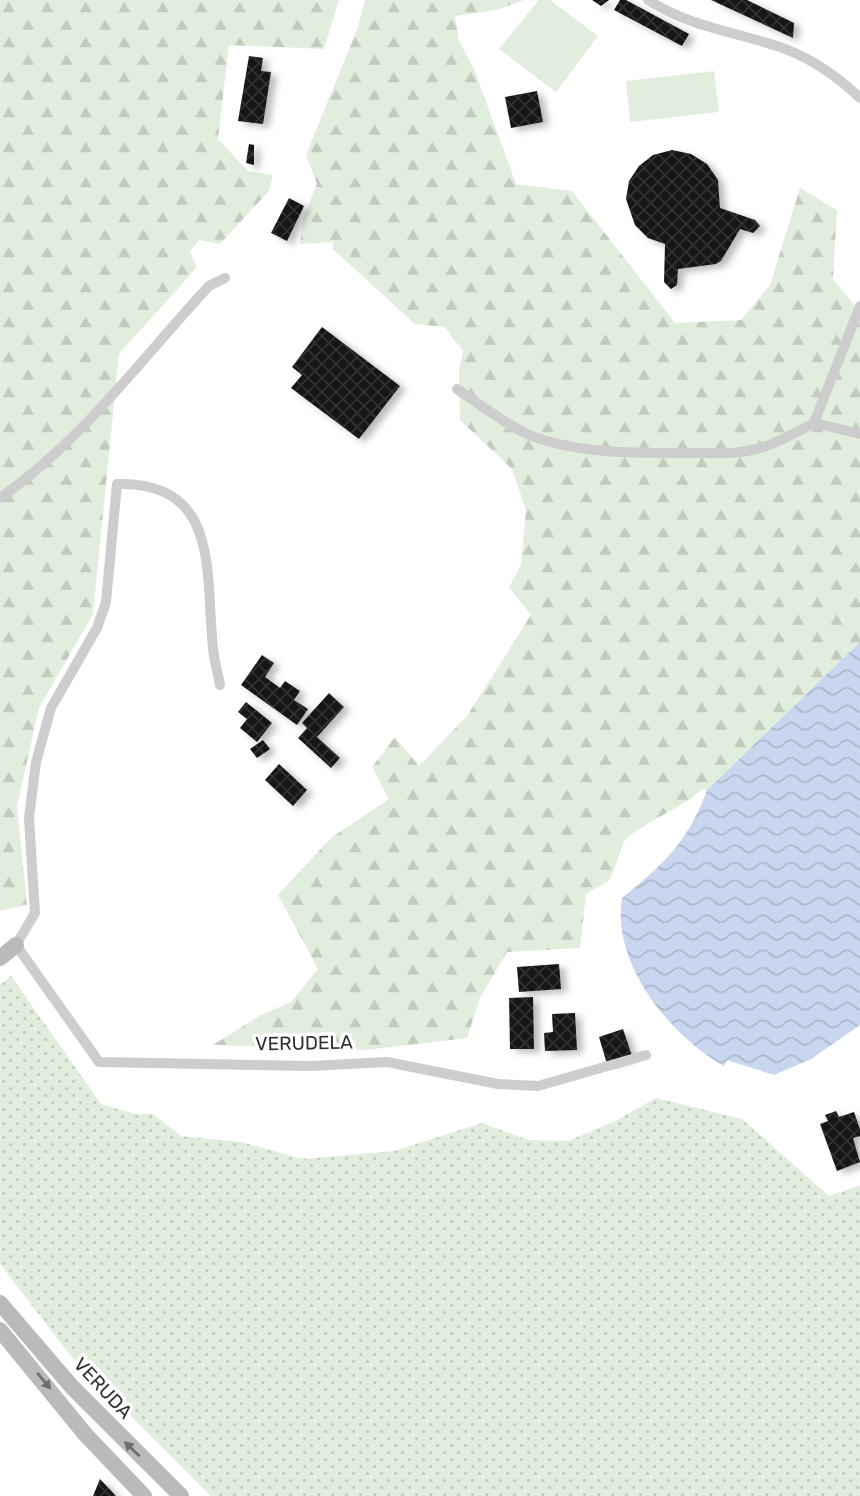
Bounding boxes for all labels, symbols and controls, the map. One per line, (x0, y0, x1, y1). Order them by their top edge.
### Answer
street label: VERUDELA (255, 1031, 353, 1055)
street label: VERUDA (69, 1353, 137, 1424)
one-way arrow (36, 1373, 51, 1390)
one-way arrow (123, 1440, 140, 1457)

